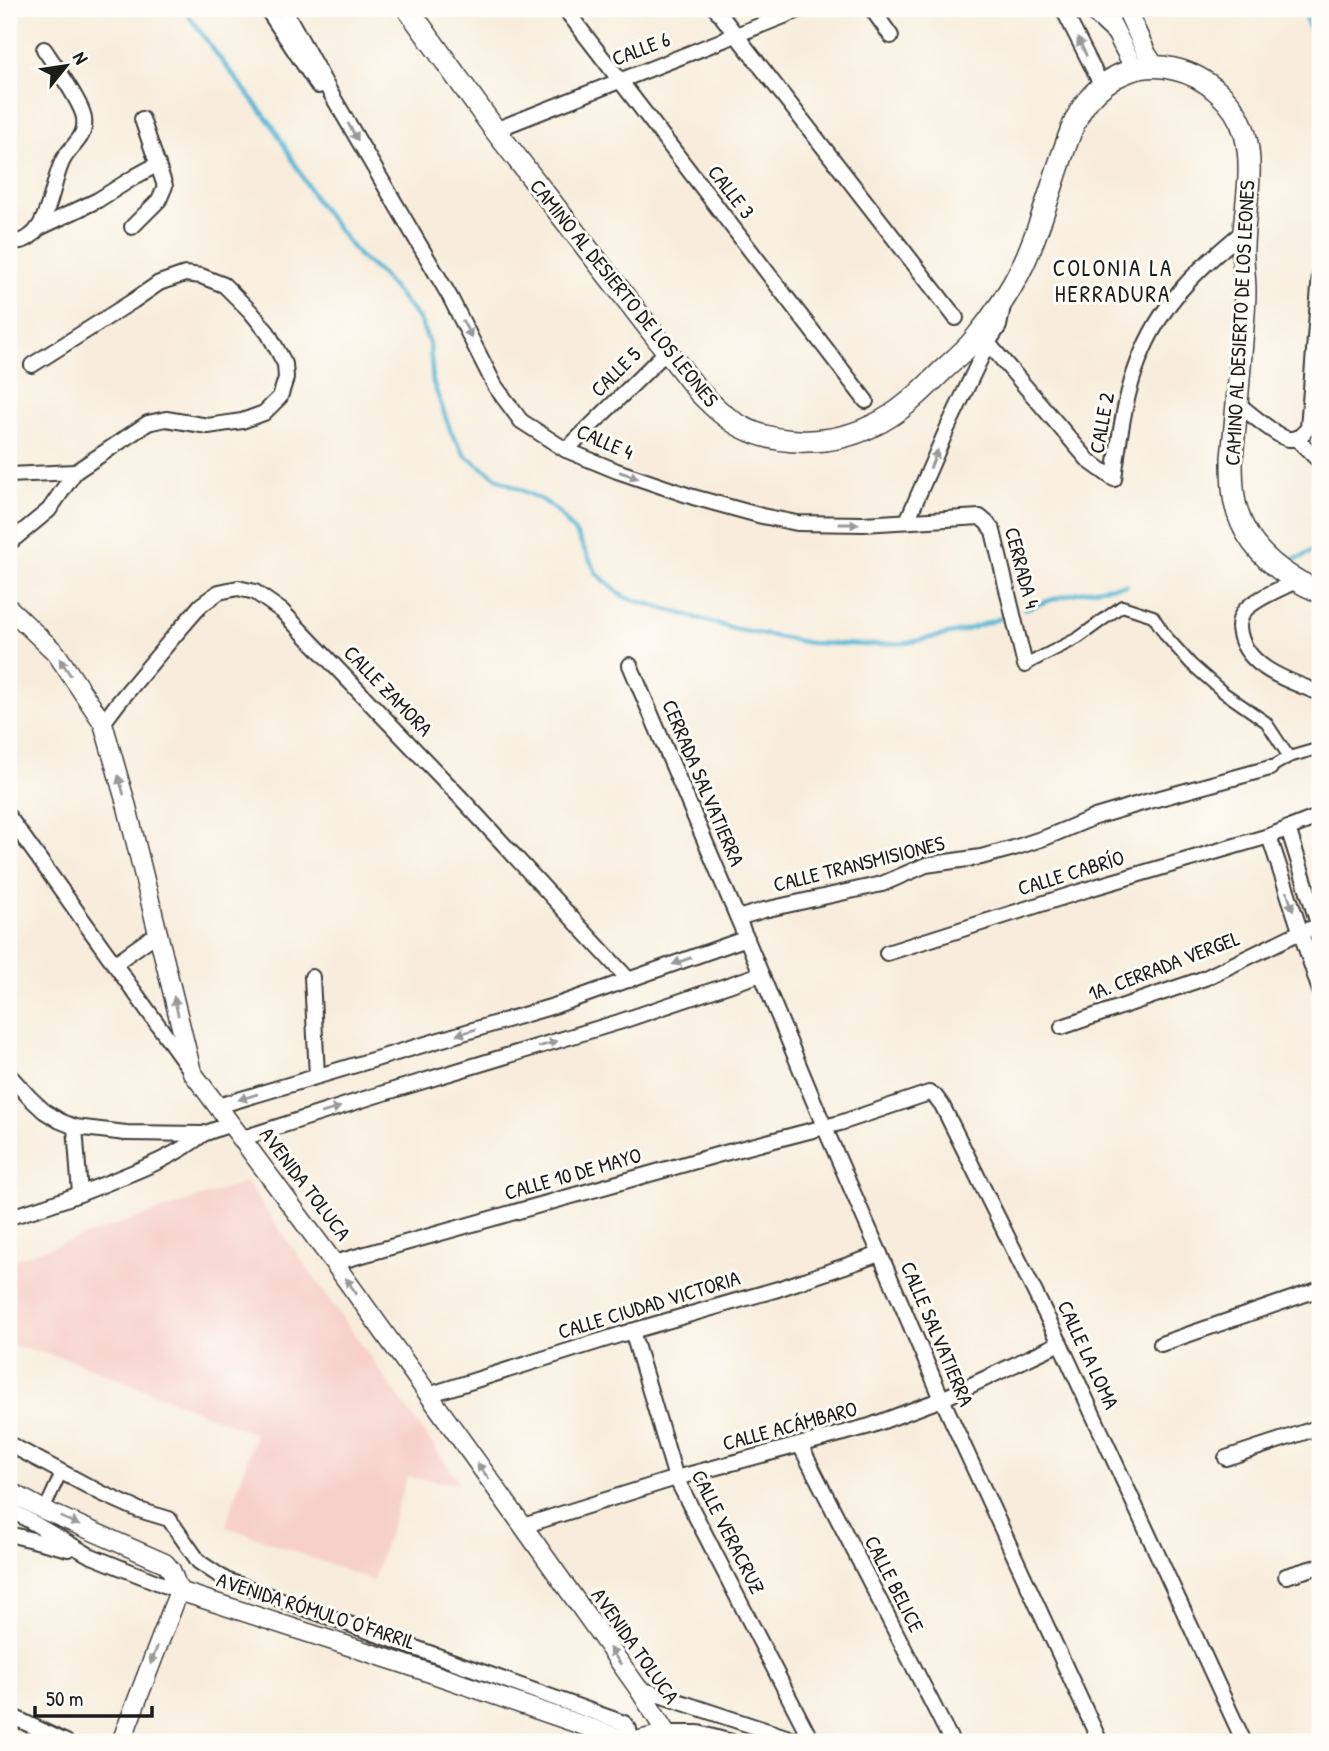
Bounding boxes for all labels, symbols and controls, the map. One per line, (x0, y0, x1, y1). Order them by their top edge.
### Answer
street label: CALLE 6 (608, 24, 674, 73)
north arrow (32, 32, 102, 102)
one-way arrow (1077, 37, 1089, 57)
text: N (67, 47, 95, 68)
one-way arrow (347, 123, 359, 142)
street label: CALLE 3 (701, 159, 762, 225)
street label: CAMINO AL DESIERTO DE LOS LEONES (523, 173, 726, 413)
street label: CAMINO AL DESIERTO DE LOS LEONES (1218, 179, 1261, 466)
district label: COLONIA LA HERRADURA (1053, 252, 1173, 309)
one-way arrow (460, 320, 472, 340)
street label: CALLE 5 (584, 340, 647, 403)
street label: CALLE 2 (1082, 390, 1121, 456)
street label: CALLE 4 (572, 417, 638, 467)
one-way arrow (929, 448, 940, 469)
one-way arrow (618, 470, 639, 481)
one-way arrow (839, 518, 861, 530)
street label: CERRADA 4 (998, 524, 1047, 612)
street label: CALLE ZAMORA (338, 639, 439, 743)
one-way arrow (58, 658, 72, 676)
street label: CERRADA SALVATIERRA (655, 695, 752, 871)
one-way arrow (115, 774, 126, 796)
street label: CALLE TRANSMISIONES (770, 828, 948, 899)
street label: CALLE CABRÍO (1014, 843, 1128, 902)
one-way arrow (1285, 891, 1296, 912)
street label: 1A. CERRADA VERGEL (1084, 923, 1244, 1008)
one-way arrow (672, 956, 693, 967)
one-way arrow (170, 995, 181, 1017)
one-way arrow (455, 1027, 476, 1037)
one-way arrow (538, 1038, 559, 1049)
one-way arrow (237, 1092, 258, 1103)
one-way arrow (320, 1104, 341, 1115)
street label: AVENIDA TOLUCA (253, 1121, 358, 1246)
street label: CALLE 10 DE MAYO (501, 1140, 645, 1207)
street label: CALLE SALVATIERRA (894, 1257, 981, 1411)
street label: CALLE CIUDAD VICTORIA (554, 1263, 743, 1346)
one-way arrow (344, 1277, 358, 1295)
street label: CALLE LA LOMA (1051, 1296, 1126, 1414)
street label: CALLE ACÁMBARO (719, 1394, 860, 1457)
one-way arrow (476, 1462, 490, 1480)
street label: CALLE VERACRUZ (685, 1465, 772, 1599)
one-way arrow (60, 1515, 80, 1527)
street label: CALLE BELICE (858, 1530, 931, 1637)
street label: AVENIDA RÓMULO O'FARRIL (213, 1565, 419, 1656)
street label: AVENIDA TOLUCA (585, 1582, 686, 1709)
one-way arrow (149, 1644, 160, 1665)
one-way arrow (608, 1647, 622, 1665)
scale bar (35, 1674, 152, 1718)
text: 50 m (46, 1684, 83, 1713)

